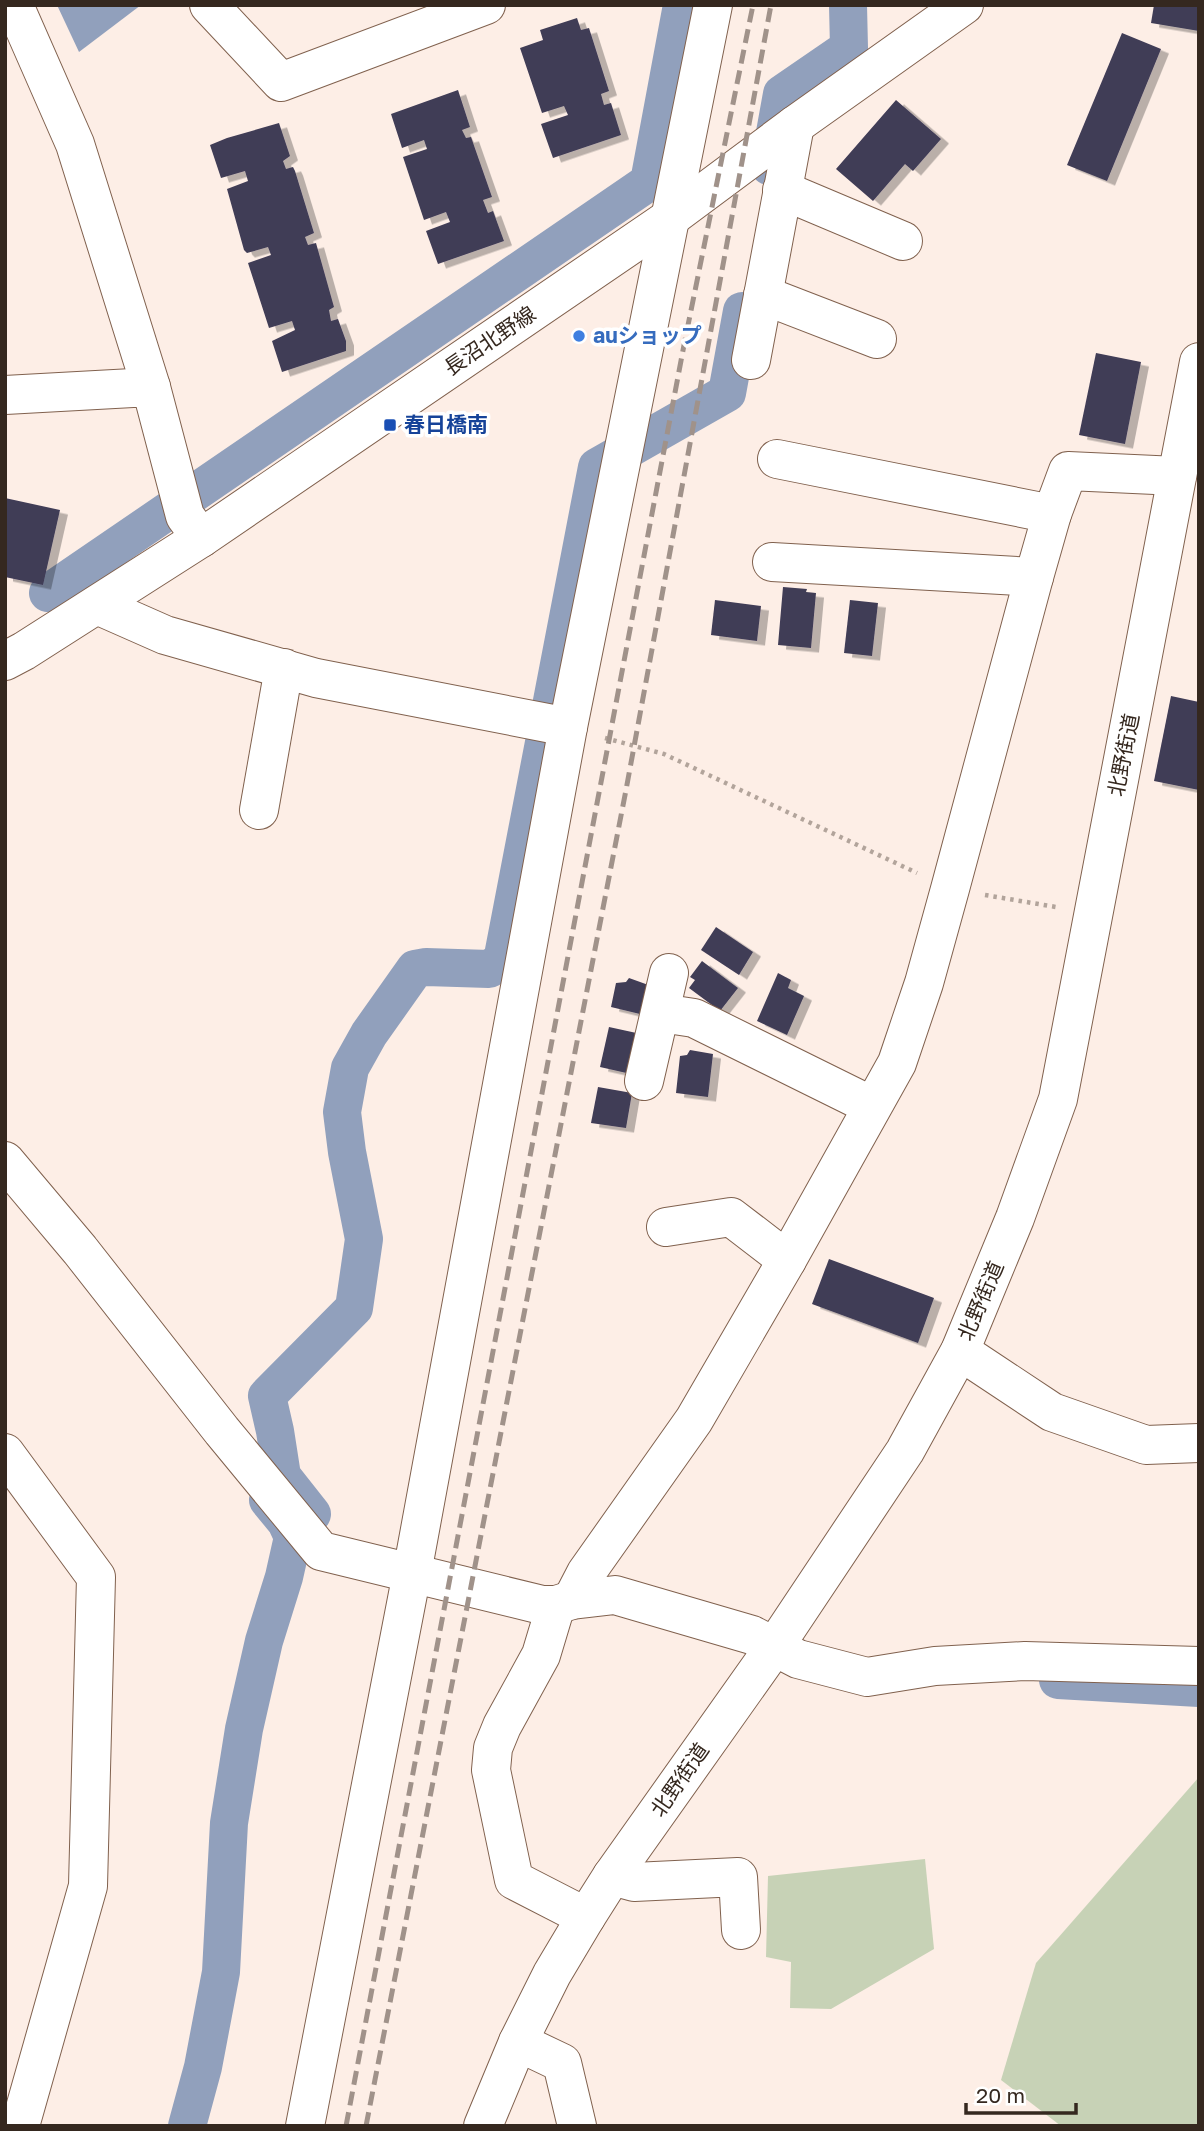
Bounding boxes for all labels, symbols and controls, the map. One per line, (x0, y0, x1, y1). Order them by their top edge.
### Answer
street label: 長沼北野線 (439, 300, 540, 380)
place label: auショップ (593, 322, 702, 348)
marker: auショップ (571, 328, 587, 344)
place label: 春日橋南 (404, 411, 488, 437)
marker: 春日橋南 (382, 417, 398, 433)
street label: 北野街道 (1102, 711, 1144, 799)
street label: 北野街道 (952, 1257, 1008, 1344)
street label: 北野街道 (644, 1738, 714, 1821)
scale bar (966, 2072, 1076, 2116)
text: 20 m (976, 2082, 1025, 2108)

